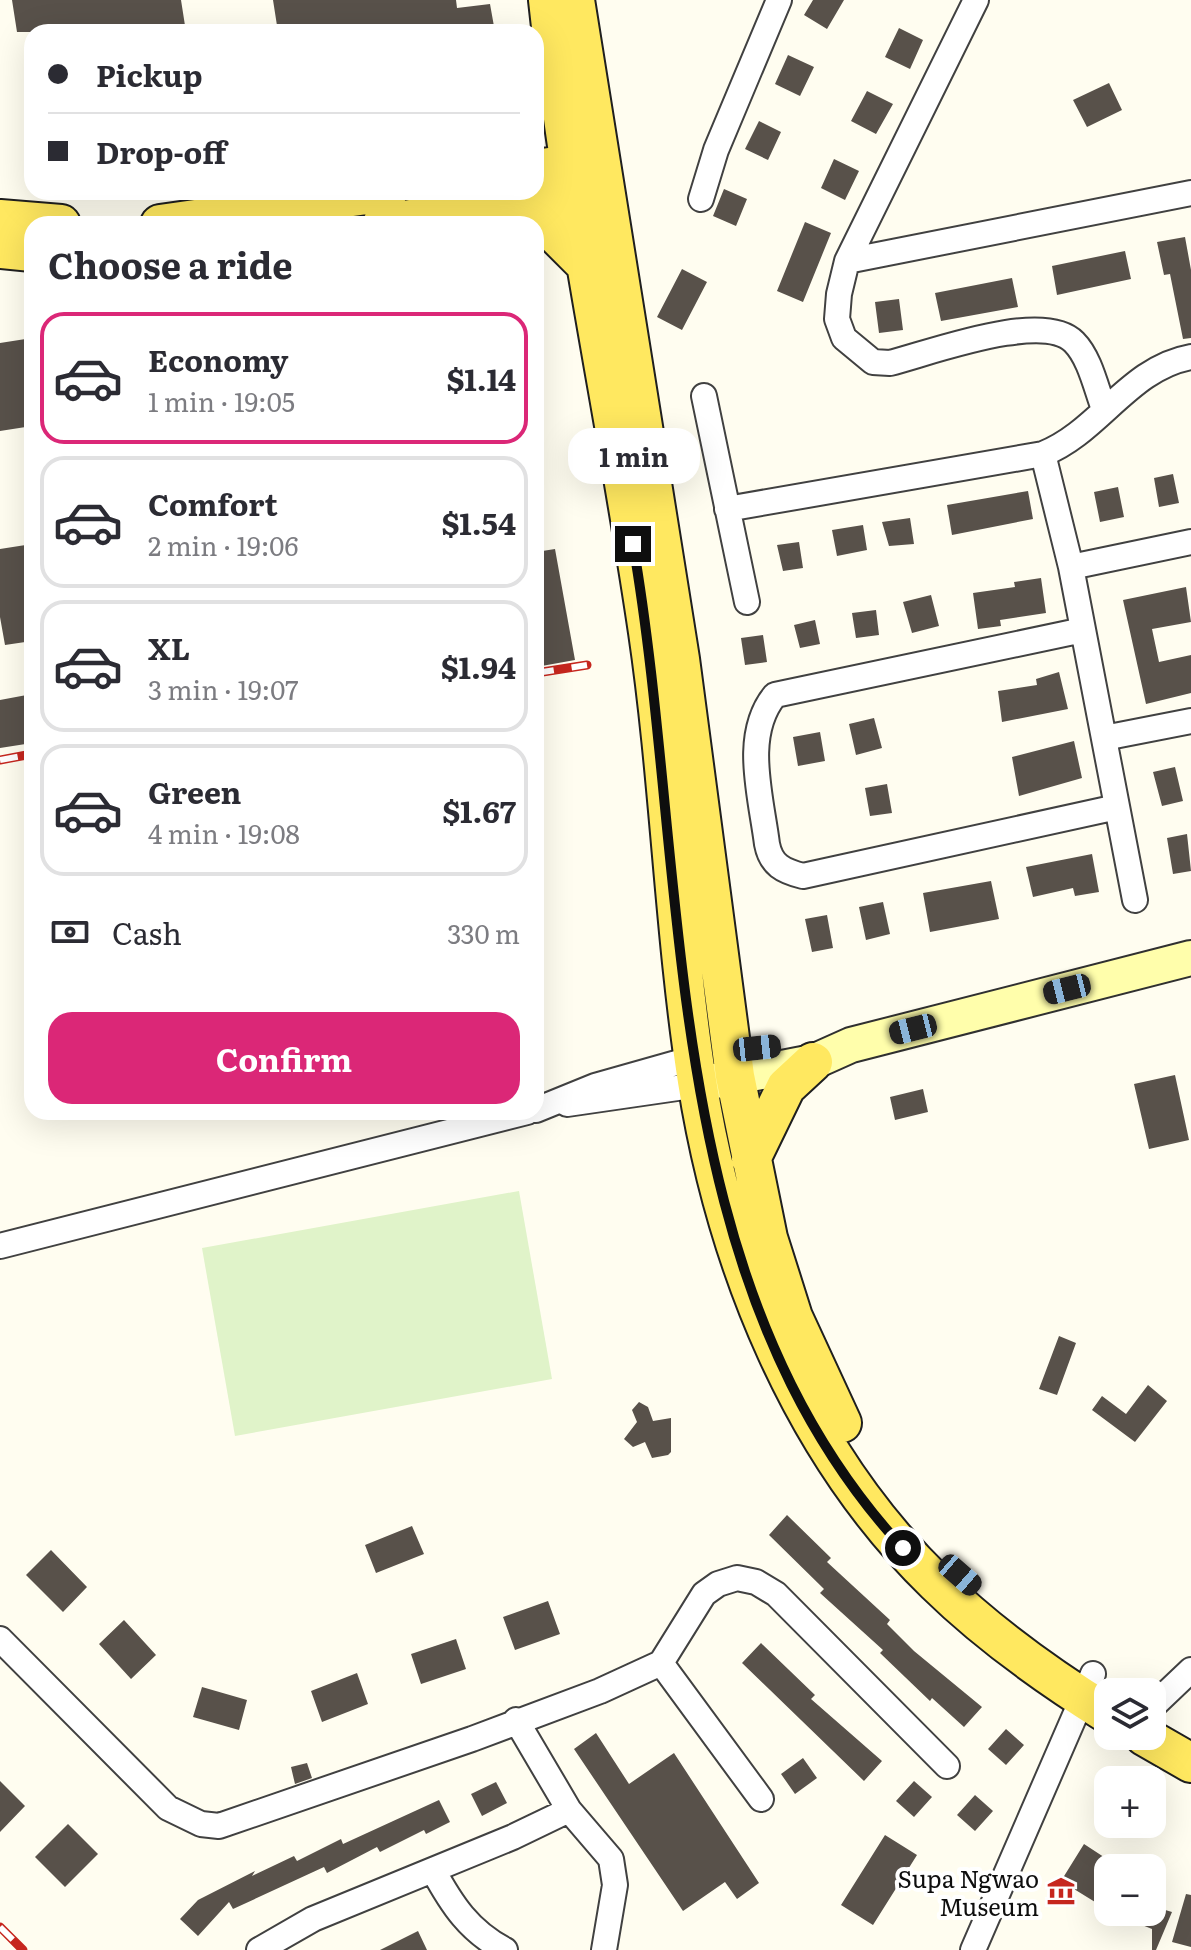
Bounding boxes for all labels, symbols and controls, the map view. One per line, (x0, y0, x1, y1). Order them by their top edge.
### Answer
text: Pickup (96, 52, 203, 96)
text: Drop-off (96, 129, 226, 173)
text: Choose a ride (48, 237, 293, 290)
text: Economy (148, 337, 288, 381)
icon: car (52, 342, 124, 414)
text: $1.14 (446, 356, 516, 400)
text: 1 min · 19:05 (148, 381, 295, 420)
callout: 1 min (567, 428, 699, 484)
text: 1 min (599, 436, 669, 475)
text: Comfort (148, 481, 278, 525)
icon: car (52, 486, 124, 558)
text: $1.54 (441, 500, 516, 544)
text: 2 min · 19:06 (148, 525, 298, 564)
route end (615, 526, 651, 562)
text: XL (148, 625, 190, 669)
icon: car (52, 630, 124, 702)
text: $1.94 (441, 644, 516, 688)
text: 3 min · 19:07 (148, 669, 299, 708)
text: Green (148, 769, 241, 813)
icon: car (52, 774, 124, 846)
text: $1.67 (442, 788, 516, 832)
text: 4 min · 19:08 (148, 813, 300, 852)
icon: cash (48, 910, 92, 954)
text: Cash (112, 910, 182, 954)
text: 330 m (447, 913, 520, 952)
car (1041, 972, 1093, 1006)
button: Confirm (48, 1012, 520, 1104)
car (887, 1012, 939, 1046)
car (732, 1034, 782, 1062)
route start (885, 1530, 921, 1566)
car (934, 1550, 986, 1600)
map controls (1094, 1678, 1166, 1926)
button: layers (1094, 1678, 1166, 1750)
button: + (1094, 1766, 1166, 1838)
button: − (1094, 1854, 1166, 1926)
place label: Supa Ngwao Museum (898, 1860, 1039, 1923)
museum icon: Supa Ngwao Museum (1046, 1876, 1076, 1906)

